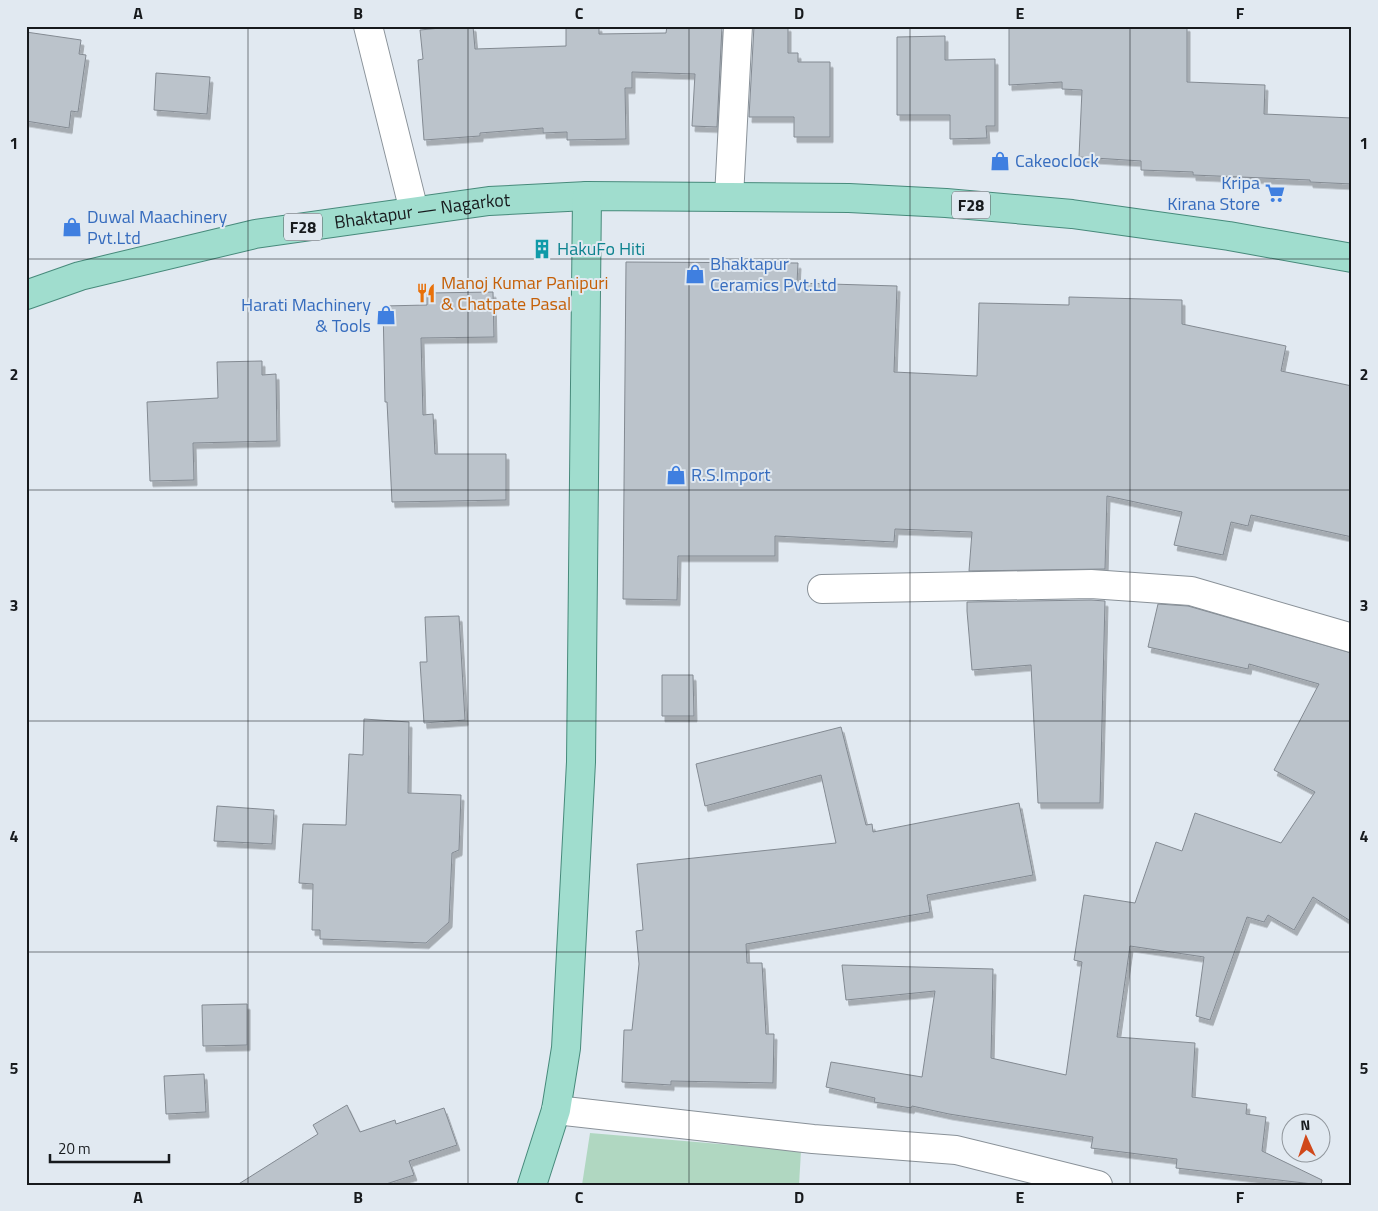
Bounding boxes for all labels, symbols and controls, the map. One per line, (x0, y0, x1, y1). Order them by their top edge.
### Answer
text: A (133, 1, 143, 25)
text: B (353, 1, 363, 25)
text: C (575, 1, 584, 25)
text: D (794, 1, 804, 25)
text: E (1016, 1, 1025, 25)
text: F (1236, 1, 1245, 25)
text: 1 (10, 131, 18, 155)
text: 1 (1360, 131, 1368, 155)
place label: Cakeoclock (1015, 147, 1099, 174)
shop icon: Cakeoclock (989, 150, 1011, 172)
place label: Kripa Kirana Store (1167, 169, 1260, 217)
supermarket icon: Kripa Kirana Store (1264, 182, 1286, 204)
street label: Bhaktapur — Nagarkot (332, 186, 511, 236)
road number: F28 (952, 192, 990, 218)
place label: Duwal Maachinery Pvt.Ltd (87, 203, 228, 251)
road number: F28 (284, 213, 322, 240)
shop icon: Duwal Maachinery Pvt.Ltd (61, 216, 83, 238)
place label: HakuFo Hiti (557, 235, 645, 262)
building icon: HakuFo Hiti (531, 238, 553, 260)
place label: Bhaktapur Ceramics Pvt.Ltd (710, 250, 837, 298)
shop icon: Bhaktapur Ceramics Pvt.Ltd (684, 263, 706, 285)
place label: Manoj Kumar Panipuri & Chatpate Pasal (441, 269, 608, 317)
restaurant icon: Manoj Kumar Panipuri & Chatpate Pasal (415, 282, 437, 304)
place label: Harati Machinery & Tools (241, 291, 371, 339)
shop icon: Harati Machinery & Tools (375, 304, 397, 326)
text: 2 (10, 362, 18, 386)
text: 2 (1360, 362, 1368, 386)
place label: R.S.Import (691, 461, 771, 488)
shop icon: R.S.Import (665, 464, 687, 486)
text: 3 (10, 593, 18, 617)
text: 3 (1360, 593, 1368, 617)
text: 4 (10, 824, 19, 848)
text: 4 (1360, 824, 1369, 848)
text: 5 (10, 1056, 19, 1080)
text: 5 (1360, 1056, 1369, 1080)
north arrow (1280, 1114, 1330, 1164)
text: N (1300, 1114, 1311, 1135)
scale bar (50, 1131, 169, 1163)
text: 20 m (58, 1137, 91, 1160)
text: A (133, 1185, 143, 1209)
text: B (353, 1185, 363, 1209)
text: C (575, 1185, 584, 1209)
text: D (794, 1185, 804, 1209)
text: E (1016, 1185, 1025, 1209)
text: F (1236, 1185, 1245, 1209)

